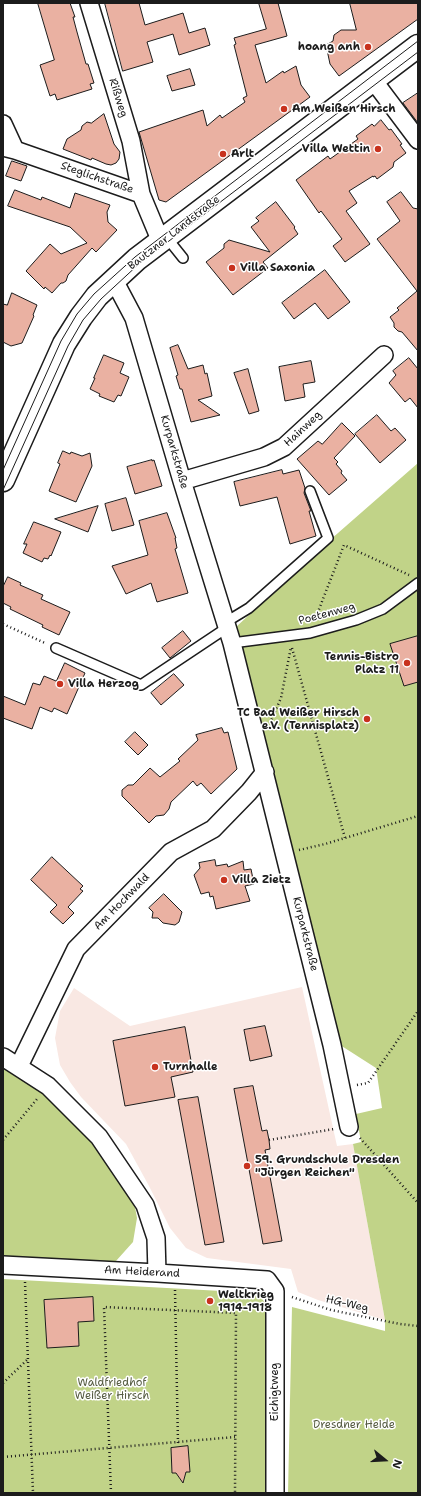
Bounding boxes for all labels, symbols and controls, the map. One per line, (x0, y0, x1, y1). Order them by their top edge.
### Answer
place label: hoang anh (298, 40, 360, 54)
marker: hoang anh (363, 42, 373, 52)
street label: Rißweg (106, 77, 130, 119)
place label: Am Weißen Hirsch (292, 102, 396, 116)
marker: Am Weißen Hirsch (279, 104, 289, 114)
place label: Villa Wettin (302, 142, 370, 156)
marker: Villa Wettin (373, 144, 383, 154)
place label: Arlt (231, 147, 254, 161)
marker: Arlt (218, 149, 228, 159)
street label: Steglichstraße (59, 159, 135, 197)
street label: Bautzner Landstraße (125, 193, 223, 273)
place label: Villa Saxonia (240, 261, 315, 275)
marker: Villa Saxonia (227, 263, 237, 273)
street label: Hainweg (281, 408, 325, 450)
street label: Kurparkstraße (157, 414, 191, 490)
street label: Poetenweg (297, 600, 357, 628)
place label: Tennis-Bistro Platz 11 (324, 650, 399, 676)
marker: Tennis-Bistro Platz 11 (402, 658, 412, 668)
place label: Villa Herzog (68, 677, 139, 691)
marker: Villa Herzog (55, 679, 65, 689)
place label: TC Bad Weißer Hirsch e.V. (Tennisplatz) (237, 706, 359, 732)
marker: TC Bad Weißer Hirsch e.V. (Tennisplatz) (362, 714, 372, 724)
street label: Am Hochwald (92, 871, 152, 933)
place label: Villa Zietz (232, 873, 291, 887)
marker: Villa Zietz (219, 875, 229, 885)
street label: Kurparkstraße (289, 895, 321, 973)
place label: Turnhalle (163, 1060, 218, 1074)
marker: Turnhalle (150, 1062, 160, 1072)
place label: 59. Grundschule Dresden "Jürgen Reichen" (255, 1153, 399, 1179)
marker: 59. Grundschule Dresden "Jürgen Reichen" (242, 1161, 252, 1171)
street label: Am Heiderand (104, 1263, 180, 1281)
place label: Weltkrieg 1914-1918 (218, 1288, 274, 1314)
street label: HG-Weg (324, 1293, 370, 1315)
marker: Weltkrieg 1914-1918 (205, 1296, 215, 1306)
street label: Eichigtweg (268, 1363, 282, 1421)
park label: Waldfriedhof Weißer Hirsch (75, 1376, 149, 1402)
park label: Dresdner Heide (313, 1418, 395, 1432)
north arrow (365, 1440, 405, 1480)
text: N (388, 1457, 405, 1470)

